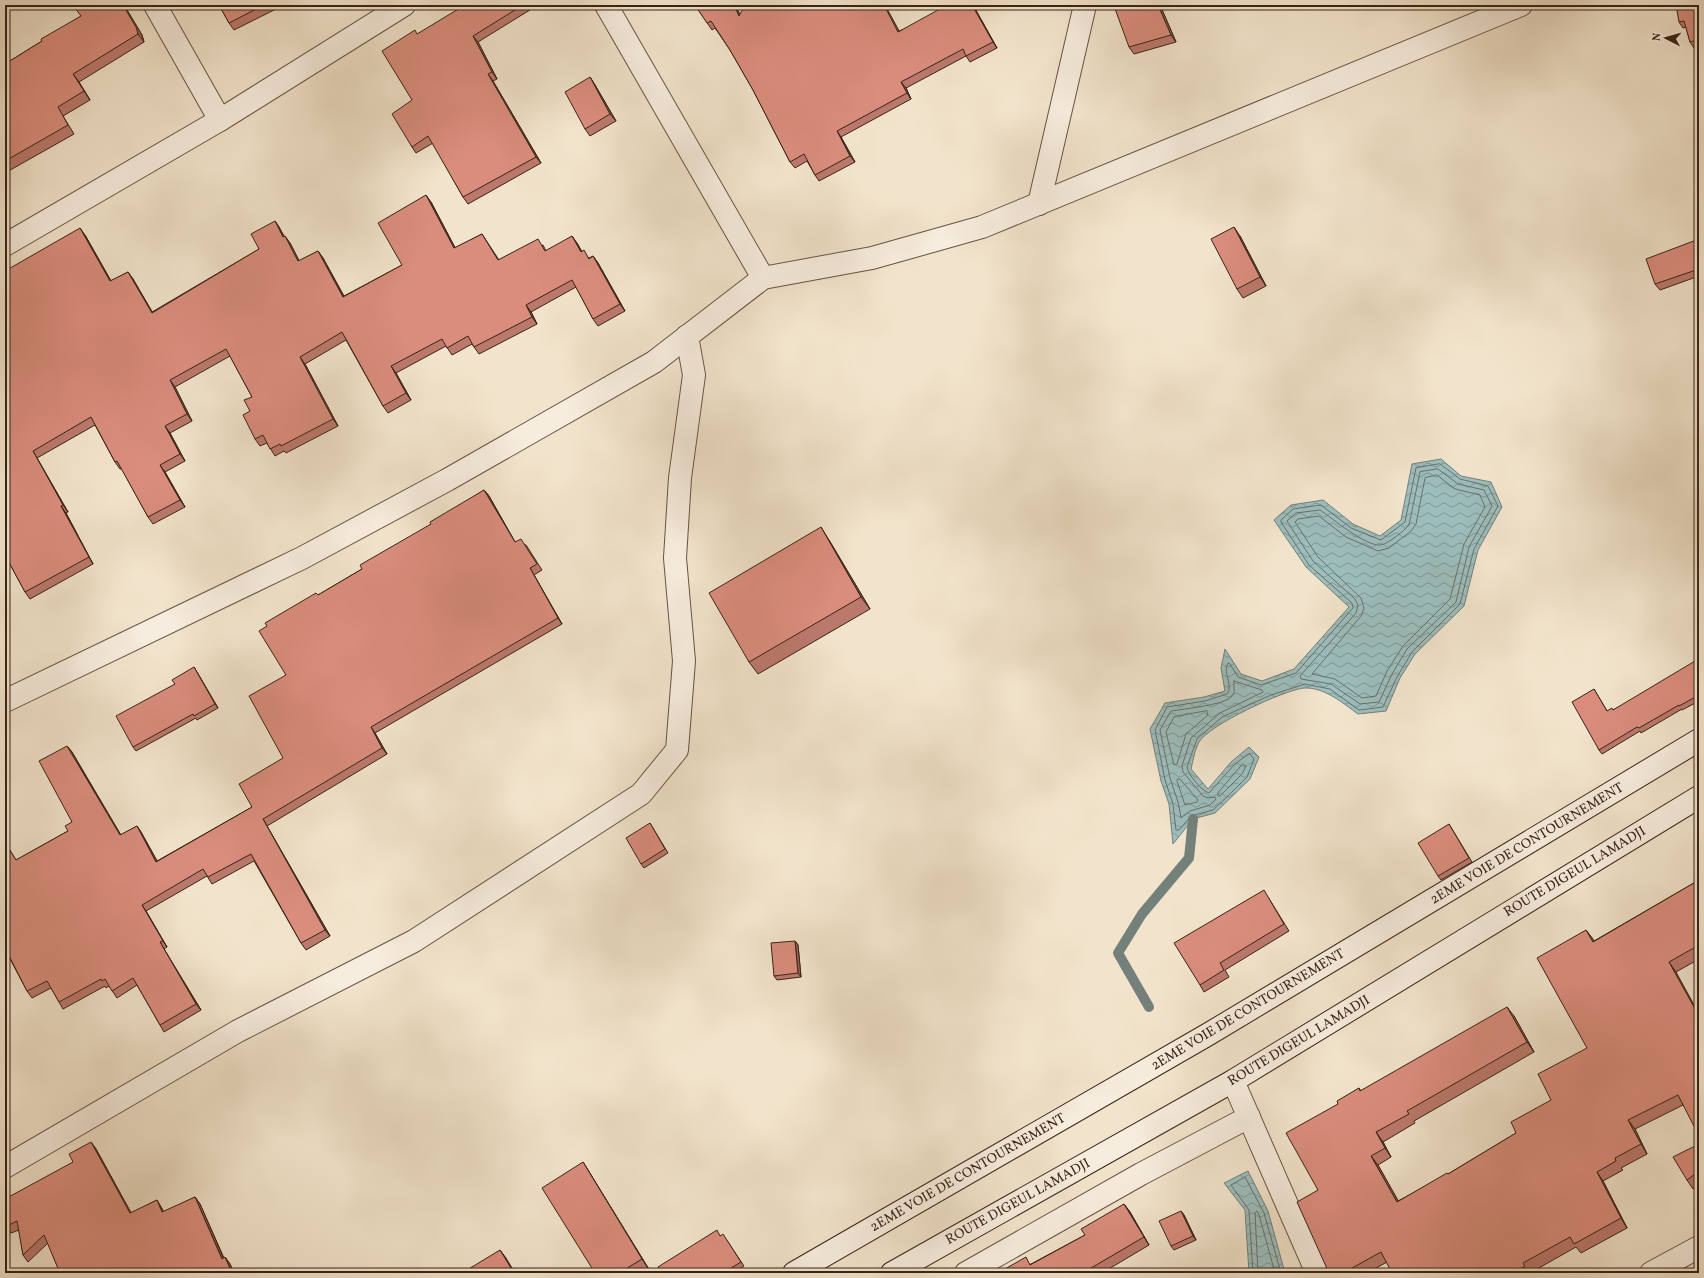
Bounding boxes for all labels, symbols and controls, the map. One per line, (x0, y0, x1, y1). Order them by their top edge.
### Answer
north arrow (1646, 18, 1686, 58)
text: N (1650, 32, 1665, 42)
street label: 2EME VOIE DE CONTOURNEMENT (1427, 779, 1627, 909)
street label: ROUTE DIGEUL LAMADJI (1500, 822, 1650, 922)
street label: 2EME VOIE DE CONTOURNEMENT (1148, 945, 1348, 1075)
street label: ROUTE DIGEUL LAMADJI (1224, 991, 1374, 1091)
street label: 2EME VOIE DE CONTOURNEMENT (867, 1109, 1069, 1237)
street label: ROUTE DIGEUL LAMADJI (942, 1154, 1094, 1250)

